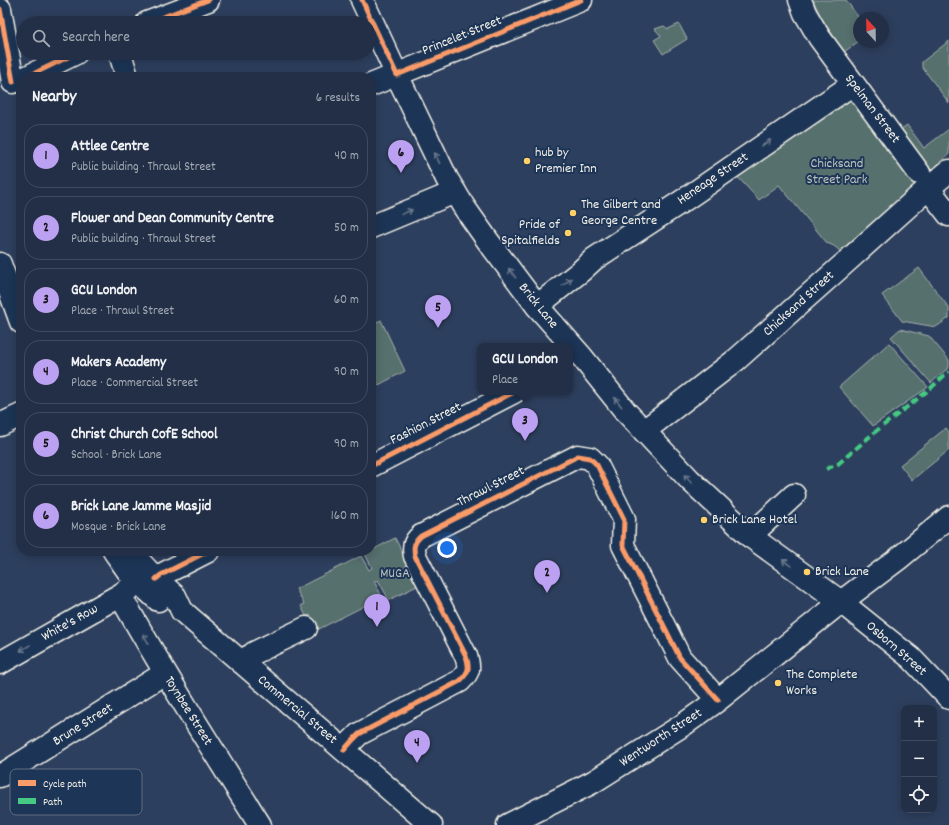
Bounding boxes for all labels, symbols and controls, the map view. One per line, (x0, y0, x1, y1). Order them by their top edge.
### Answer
street label: Princelet Street (419, 11, 505, 61)
north arrow (853, 12, 889, 48)
search box (16, 16, 376, 60)
icon: search (30, 27, 52, 49)
text: Search here (62, 27, 130, 49)
street label: Spelman Street (839, 70, 905, 148)
text: Nearby (32, 86, 76, 110)
text: 6 results (316, 89, 360, 108)
text: Attlee Centre (71, 136, 149, 158)
one-way arrow (760, 139, 771, 147)
pin: 6 (388, 140, 414, 173)
place label: hub by Premier Inn (535, 143, 597, 179)
text: 1 (45, 147, 47, 166)
text: 40 m (335, 147, 359, 166)
street label: Heneage Street (673, 148, 753, 210)
one-way arrow (433, 152, 440, 164)
park label: Chicksand Street Park (806, 154, 868, 190)
marker: hub by Premier Inn (522, 156, 532, 166)
text: Public building · Thrawl Street (71, 158, 216, 177)
place label: The Gilbert and George Centre (581, 195, 661, 231)
text: Flower and Dean Community Centre (71, 208, 274, 230)
one-way arrow (401, 208, 413, 216)
marker: The Gilbert and George Centre (568, 208, 578, 218)
place label: Pride of Spitalfields (501, 215, 561, 251)
text: 2 (43, 219, 49, 238)
text: 50 m (334, 219, 359, 238)
marker: Pride of Spitalfields (563, 228, 573, 238)
text: Public building · Thrawl Street (71, 230, 216, 249)
street label: Chicksand Street (759, 266, 839, 342)
one-way arrow (508, 268, 516, 279)
one-way arrow (562, 278, 573, 286)
street label: Brick Lane (513, 279, 563, 333)
text: GCU London (71, 280, 137, 302)
text: 3 (43, 291, 49, 310)
text: 60 m (334, 291, 359, 310)
pin: 5 (425, 295, 451, 328)
text: Place · Thrawl Street (71, 302, 174, 321)
popup (477, 343, 573, 395)
text: GCU London (492, 349, 558, 371)
text: Makers Academy (71, 352, 166, 374)
text: 4 (43, 363, 49, 382)
text: 90 m (334, 363, 359, 382)
text: Place (492, 371, 518, 390)
text: Place · Commercial Street (71, 374, 198, 393)
street label: Fashion Street (387, 397, 465, 451)
one-way arrow (614, 397, 622, 408)
pin: 3 (512, 408, 538, 441)
text: Christ Church CofE School (71, 424, 218, 446)
text: 5 (43, 435, 49, 454)
text: 90 m (334, 435, 359, 454)
text: School · Brick Lane (71, 446, 162, 465)
street label: Thrawl Street (454, 461, 528, 513)
one-way arrow (683, 474, 693, 484)
text: Brick Lane Jamme Masjid (71, 496, 211, 518)
text: 6 (43, 507, 49, 526)
text: 160 m (331, 507, 359, 526)
place label: Brick Lane Hotel (712, 510, 798, 530)
marker: Brick Lane Hotel (699, 515, 709, 525)
text: Mosque · Brick Lane (71, 518, 166, 537)
your location (437, 538, 457, 558)
one-way arrow (781, 559, 792, 567)
pin: 2 (534, 560, 560, 593)
place label: Brick Lane (815, 562, 869, 582)
park label: MUGA (380, 564, 410, 584)
marker: Brick Lane (802, 567, 812, 577)
pin: 1 (364, 594, 390, 627)
street label: White's Row (38, 599, 102, 647)
street label: Osborn Street (861, 617, 931, 681)
one-way arrow (141, 633, 149, 645)
one-way arrow (19, 645, 31, 653)
place label: The Complete Works (786, 665, 857, 701)
street label: Commercial Street (253, 671, 341, 749)
street label: Toynbee Street (159, 672, 217, 750)
marker: The Complete Works (773, 678, 783, 688)
street label: Brune Street (49, 699, 117, 751)
street label: Wentworth Street (616, 704, 706, 772)
map controls (901, 705, 937, 813)
button: + (901, 705, 937, 741)
pin: 4 (404, 730, 430, 763)
button: − (901, 741, 937, 777)
legend (10, 769, 142, 815)
text: Cycle path (43, 777, 87, 793)
button: locate (901, 777, 937, 813)
text: Path (43, 795, 62, 811)

